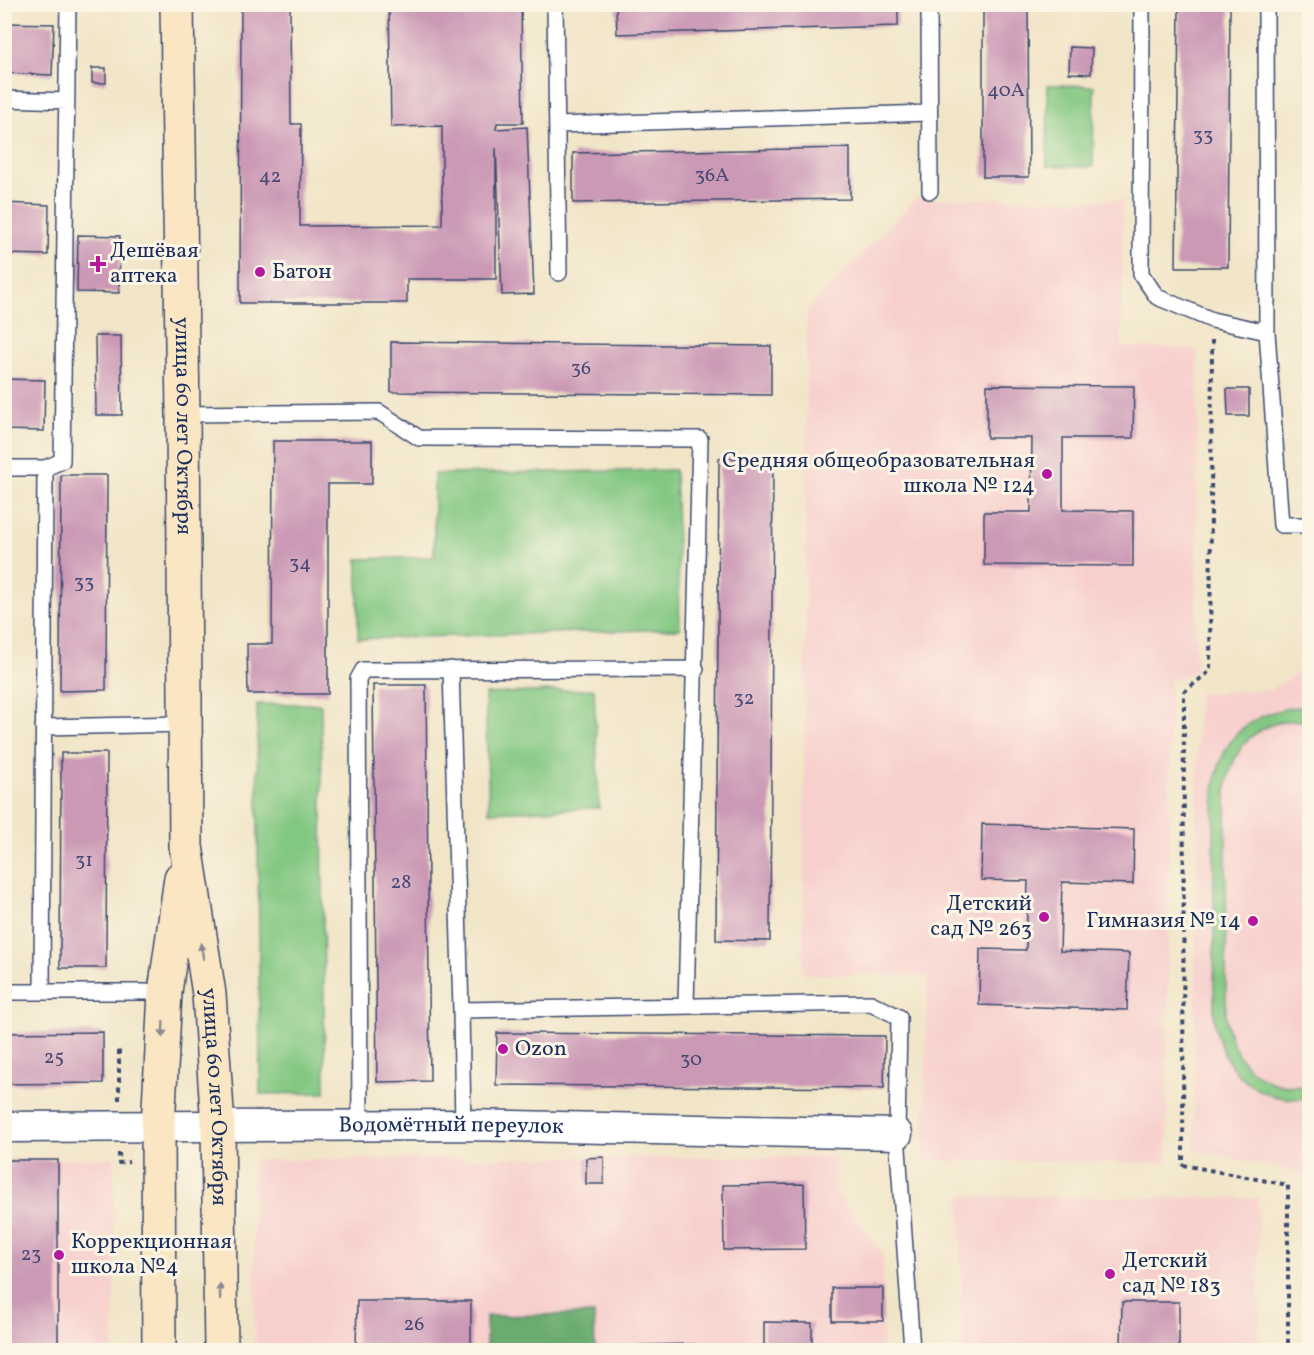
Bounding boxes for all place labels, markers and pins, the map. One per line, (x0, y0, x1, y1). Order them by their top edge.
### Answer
place label: Дешёвая аптека (110, 236, 199, 292)
marker: Дешёвая аптека (91, 257, 105, 271)
place label: Батон (272, 257, 332, 288)
marker: Батон (253, 265, 267, 279)
place label: Средняя общеобразовательная школа № 124 (722, 446, 1035, 502)
marker: Средняя общеобразовательная школа № 124 (1040, 467, 1054, 481)
place label: Детский сад № 263 (930, 889, 1032, 945)
place label: Гимназия № 14 (1086, 906, 1241, 937)
marker: Детский сад № 263 (1037, 910, 1051, 924)
marker: Гимназия № 14 (1246, 914, 1260, 928)
place label: Ozon (515, 1034, 567, 1065)
marker: Ozon (496, 1042, 510, 1056)
place label: Коррекционная школа №4 (71, 1227, 232, 1283)
place label: Детский сад № 183 (1122, 1246, 1221, 1302)
marker: Коррекционная школа №4 (52, 1248, 66, 1262)
marker: Детский сад № 183 (1103, 1267, 1117, 1281)

